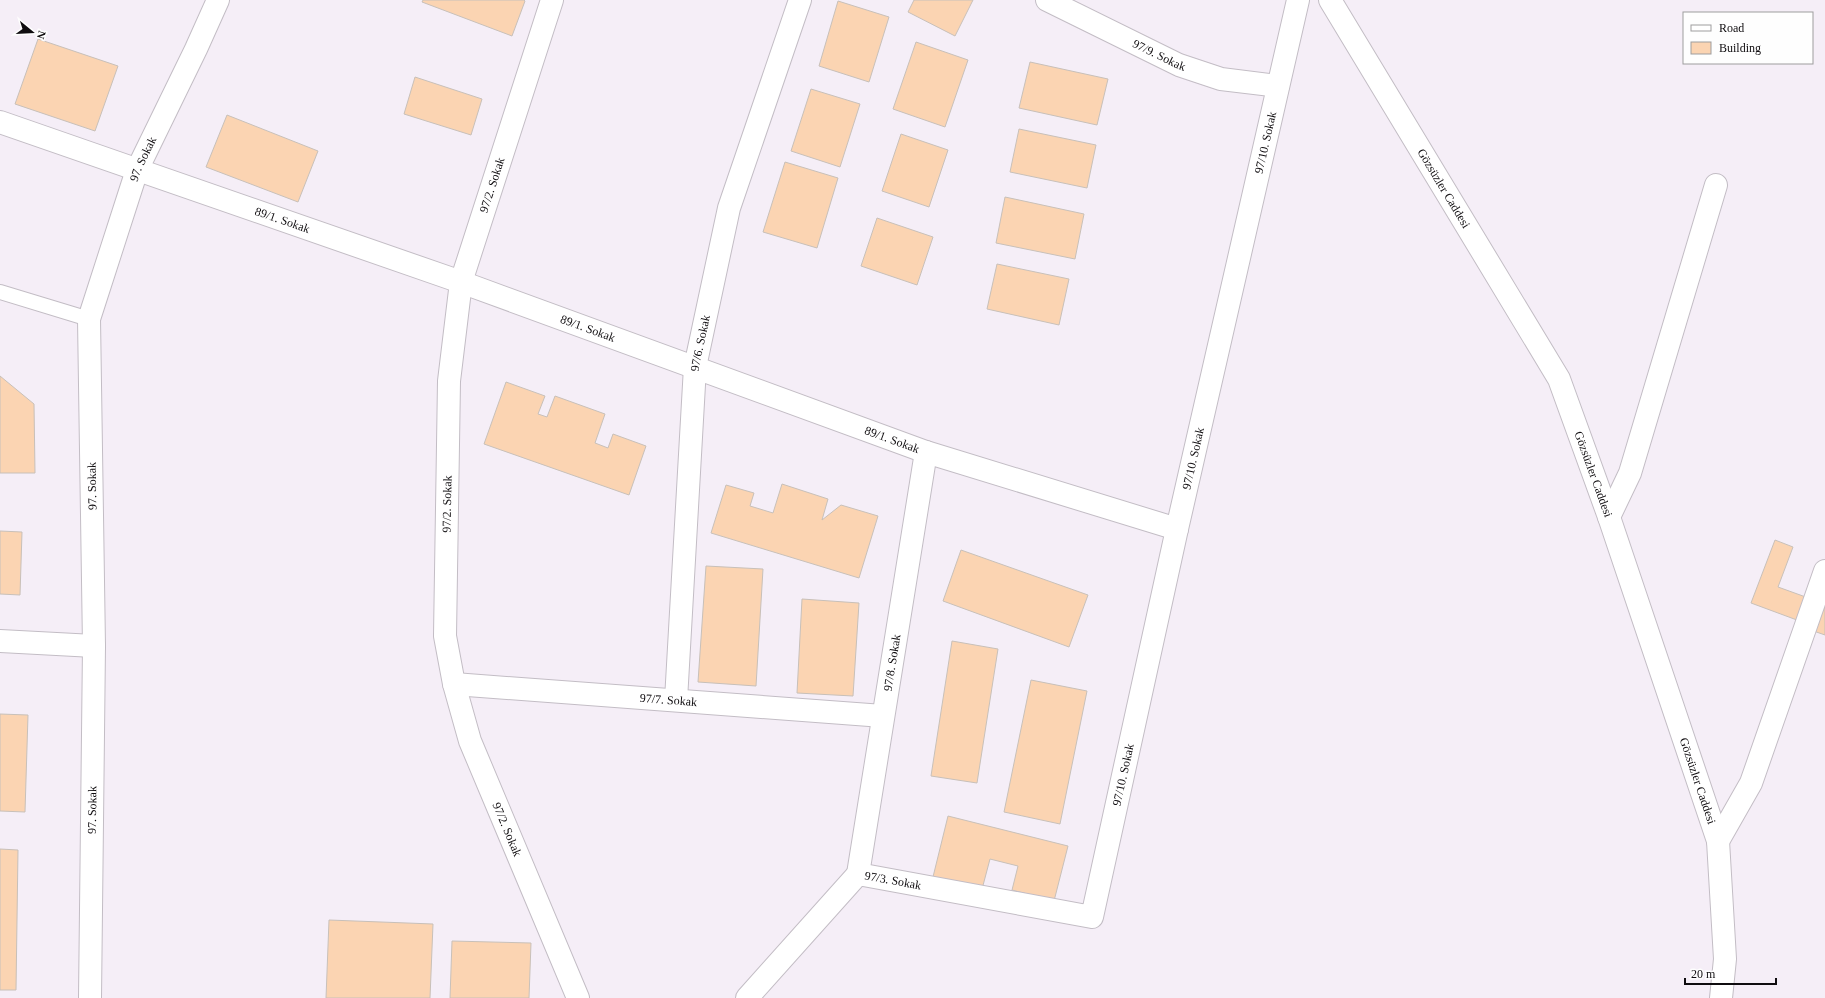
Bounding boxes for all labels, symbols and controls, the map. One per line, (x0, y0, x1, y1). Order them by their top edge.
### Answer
north arrow (12, 12, 52, 52)
legend (1683, 12, 1813, 64)
text: Road (1719, 21, 1744, 35)
text: N (35, 29, 48, 41)
street label: 97/9. Sokak (1130, 36, 1187, 74)
text: Building (1719, 41, 1761, 55)
street label: 97/10. Sokak (1252, 110, 1279, 175)
street label: 97. Sokak (127, 134, 159, 183)
street label: Gözsüzler Caddesi (1414, 146, 1473, 231)
street label: 97/2. Sokak (476, 156, 508, 214)
street label: 89/1. Sokak (253, 204, 312, 236)
street label: 89/1. Sokak (558, 312, 617, 345)
street label: 97/6. Sokak (688, 314, 713, 372)
street label: 89/1. Sokak (863, 423, 921, 456)
street label: 97/10. Sokak (1179, 426, 1207, 491)
street label: Gözsüzler Caddesi (1571, 429, 1616, 520)
street label: 97. Sokak (85, 462, 99, 510)
street label: 97/2. Sokak (440, 475, 454, 533)
street label: 97/8. Sokak (881, 633, 904, 692)
street label: 97/7. Sokak (639, 691, 698, 709)
street label: Gözsüzler Caddesi (1677, 736, 1719, 827)
street label: 97/10. Sokak (1110, 742, 1137, 807)
street label: 97. Sokak (85, 786, 99, 834)
street label: 97/2. Sokak (490, 800, 525, 859)
street label: 97/3. Sokak (864, 868, 922, 892)
scale bar (1685, 960, 1776, 986)
text: 20 m (1691, 967, 1716, 981)

